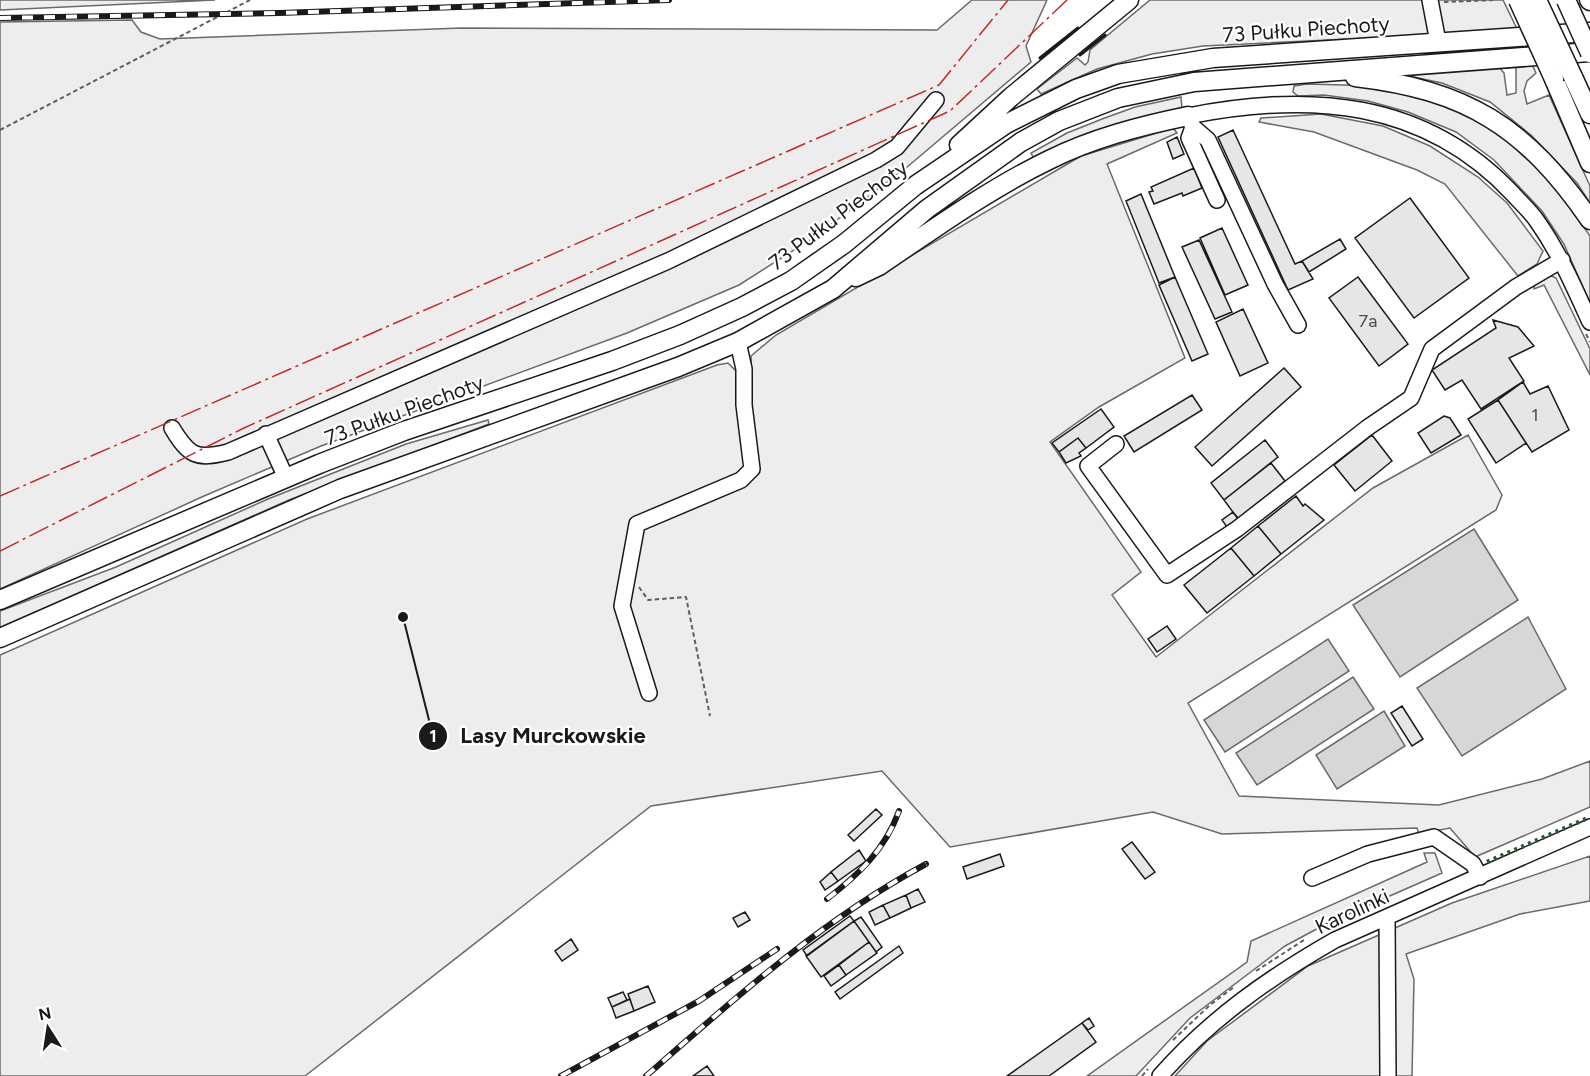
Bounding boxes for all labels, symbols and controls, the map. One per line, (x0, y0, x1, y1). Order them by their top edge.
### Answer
street label: 73 Pułku Piechoty (1222, 11, 1390, 47)
street label: 73 Pułku Piechoty (764, 155, 912, 275)
house number: 7a (1359, 310, 1377, 332)
street label: 73 Pułku Piechoty (321, 370, 487, 450)
house number: 1 (1531, 404, 1539, 426)
callout: Lasy Murckowskie (418, 716, 658, 756)
text: Lasy Murckowskie (460, 722, 646, 749)
text: 1 (429, 725, 437, 747)
street label: Karolinki (1311, 883, 1393, 939)
north arrow (18, 998, 78, 1058)
text: N (37, 1003, 53, 1024)

